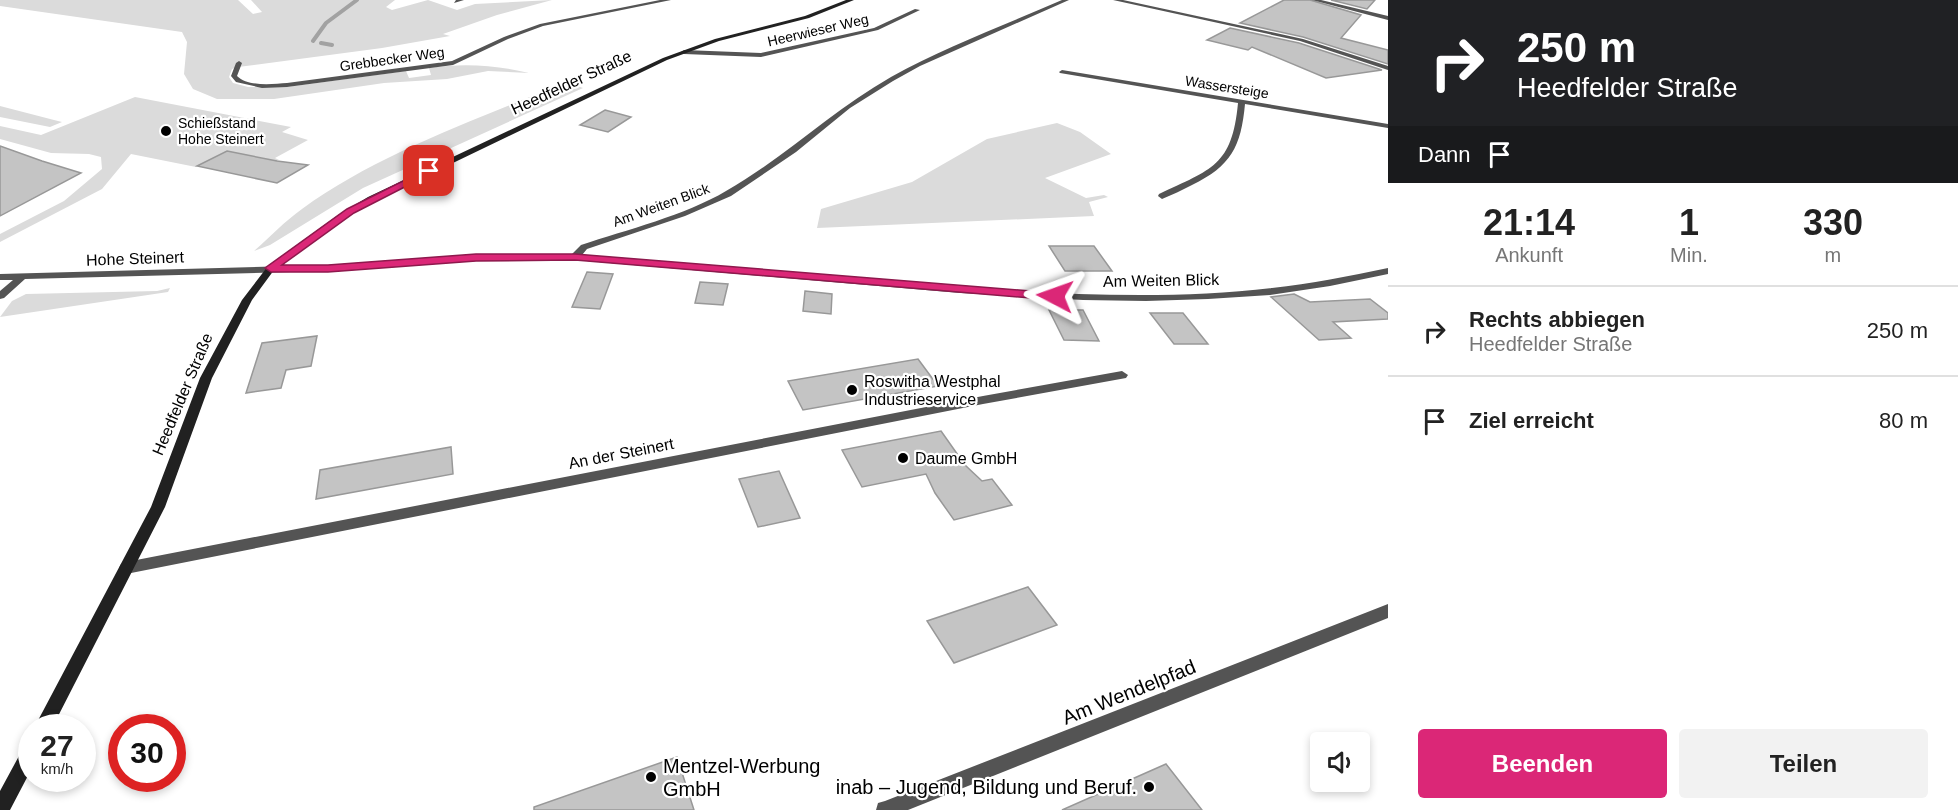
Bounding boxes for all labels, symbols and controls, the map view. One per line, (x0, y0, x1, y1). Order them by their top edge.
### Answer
street label: Heerwieser Weg (766, 11, 870, 49)
icon: right (1418, 24, 1496, 102)
text: 250 m (1517, 24, 1636, 71)
street label: Grebbecker Weg (339, 44, 445, 74)
street label: Heedfelder Straße (508, 47, 634, 118)
street label: Wassersteige (1184, 73, 1270, 102)
text: Heedfelder Straße (1517, 73, 1738, 103)
place label: Schießstand Hohe Steinert (178, 115, 264, 147)
marker: Schießstand Hohe Steinert (159, 124, 173, 138)
icon: arrive (1483, 138, 1516, 171)
text: Dann (1418, 142, 1471, 167)
pin (403, 145, 454, 196)
icon: arrive (412, 154, 445, 187)
street label: Am Weiten Blick (610, 180, 712, 230)
text: 21:14 (1483, 202, 1575, 243)
text: 1 (1679, 202, 1699, 243)
text: 330 (1803, 202, 1863, 243)
text: Ankunft (1495, 244, 1563, 266)
text: Min. (1670, 244, 1708, 266)
text: m (1825, 244, 1841, 266)
street label: Hohe Steinert (86, 248, 185, 269)
position arrow (1023, 264, 1087, 328)
street label: Am Weiten Blick (1103, 271, 1220, 290)
text: Rechts abbiegen (1469, 307, 1645, 332)
icon: right (1418, 315, 1451, 348)
text: 250 m (1867, 318, 1928, 343)
street label: Heedfelder Straße (149, 331, 216, 458)
text: Heedfelder Straße (1469, 333, 1632, 355)
place label: Roswitha Westphal Industrieservice (864, 373, 1001, 408)
marker: Roswitha Westphal Industrieservice (845, 383, 859, 397)
icon: arrive (1418, 405, 1451, 438)
text: Ziel erreicht (1469, 408, 1594, 433)
text: 80 m (1879, 408, 1928, 433)
street label: An der Steinert (567, 435, 676, 472)
place label: Daume GmbH (915, 450, 1017, 467)
marker: Daume GmbH (896, 451, 910, 465)
street label: Am Wendelpfad (1059, 655, 1199, 729)
speed limit sign: 30 (108, 714, 186, 792)
text: 27 (40, 729, 74, 762)
button: Beenden (1418, 729, 1667, 798)
button: Teilen (1679, 729, 1928, 798)
map controls (1310, 732, 1370, 792)
button: sound (1310, 732, 1370, 792)
place label: Mentzel-Werbung GmbH (663, 755, 820, 800)
text: km/h (41, 760, 73, 777)
marker: Mentzel-Werbung GmbH (644, 770, 658, 784)
place label: inab – Jugend, Bildung und Beruf. (836, 776, 1137, 798)
marker: inab – Jugend, Bildung und Beruf. (1142, 780, 1156, 794)

